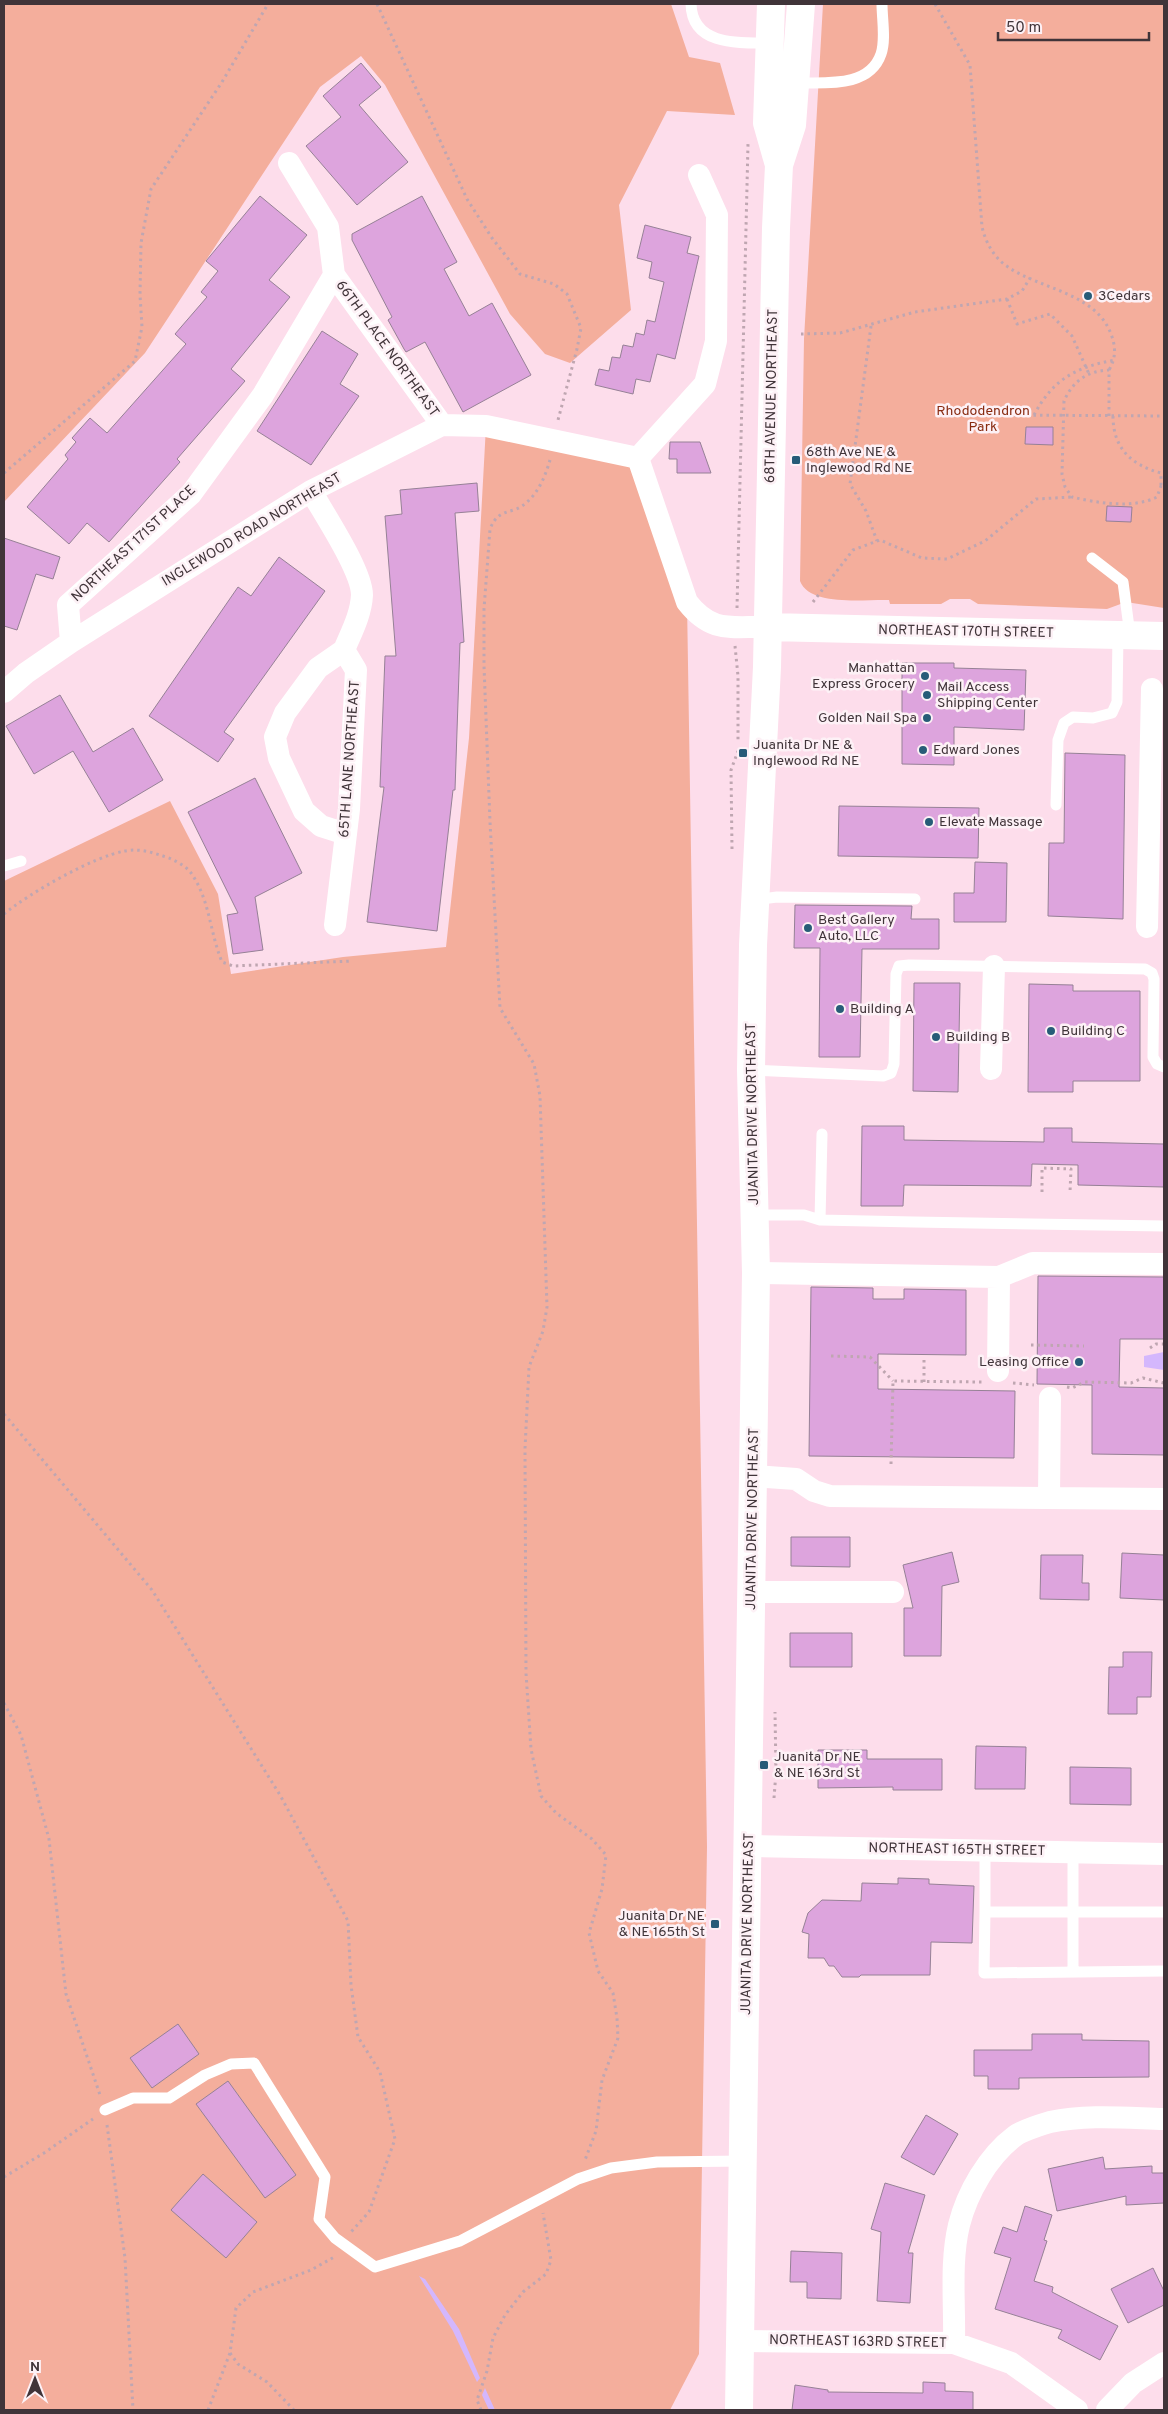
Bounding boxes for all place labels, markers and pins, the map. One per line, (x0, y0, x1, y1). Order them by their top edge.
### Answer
place label: 3Cedars (1098, 288, 1151, 305)
marker: 3Cedars (1082, 290, 1094, 302)
place label: 68th Ave NE & Inglewood Rd NE (806, 444, 912, 477)
marker: 68th Ave NE & Inglewood Rd NE (790, 454, 802, 466)
place label: Manhattan Express Grocery (812, 660, 915, 693)
marker: Manhattan Express Grocery (919, 670, 931, 682)
place label: Mail Access Shipping Center (937, 679, 1039, 712)
marker: Mail Access Shipping Center (921, 689, 933, 701)
place label: Golden Nail Spa (818, 710, 917, 727)
marker: Golden Nail Spa (921, 712, 933, 724)
place label: Juanita Dr NE & Inglewood Rd NE (753, 737, 859, 770)
place label: Edward Jones (933, 742, 1020, 759)
marker: Edward Jones (917, 744, 929, 756)
marker: Juanita Dr NE & Inglewood Rd NE (737, 747, 749, 759)
place label: Elevate Massage (939, 814, 1042, 831)
marker: Elevate Massage (923, 816, 935, 828)
place label: Best Gallery Auto, LLC (818, 912, 895, 945)
marker: Best Gallery Auto, LLC (802, 922, 814, 934)
place label: Building A (850, 1001, 914, 1018)
marker: Building A (834, 1003, 846, 1015)
place label: Building C (1061, 1023, 1125, 1040)
marker: Building C (1045, 1025, 1057, 1037)
place label: Building B (946, 1029, 1010, 1046)
marker: Building B (930, 1031, 942, 1043)
place label: Leasing Office (979, 1354, 1069, 1371)
marker: Leasing Office (1073, 1356, 1085, 1368)
place label: Juanita Dr NE & NE 163rd St (774, 1749, 861, 1782)
marker: Juanita Dr NE & NE 163rd St (758, 1759, 770, 1771)
place label: Juanita Dr NE & NE 165th St (618, 1908, 705, 1941)
marker: Juanita Dr NE & NE 165th St (709, 1918, 721, 1930)

